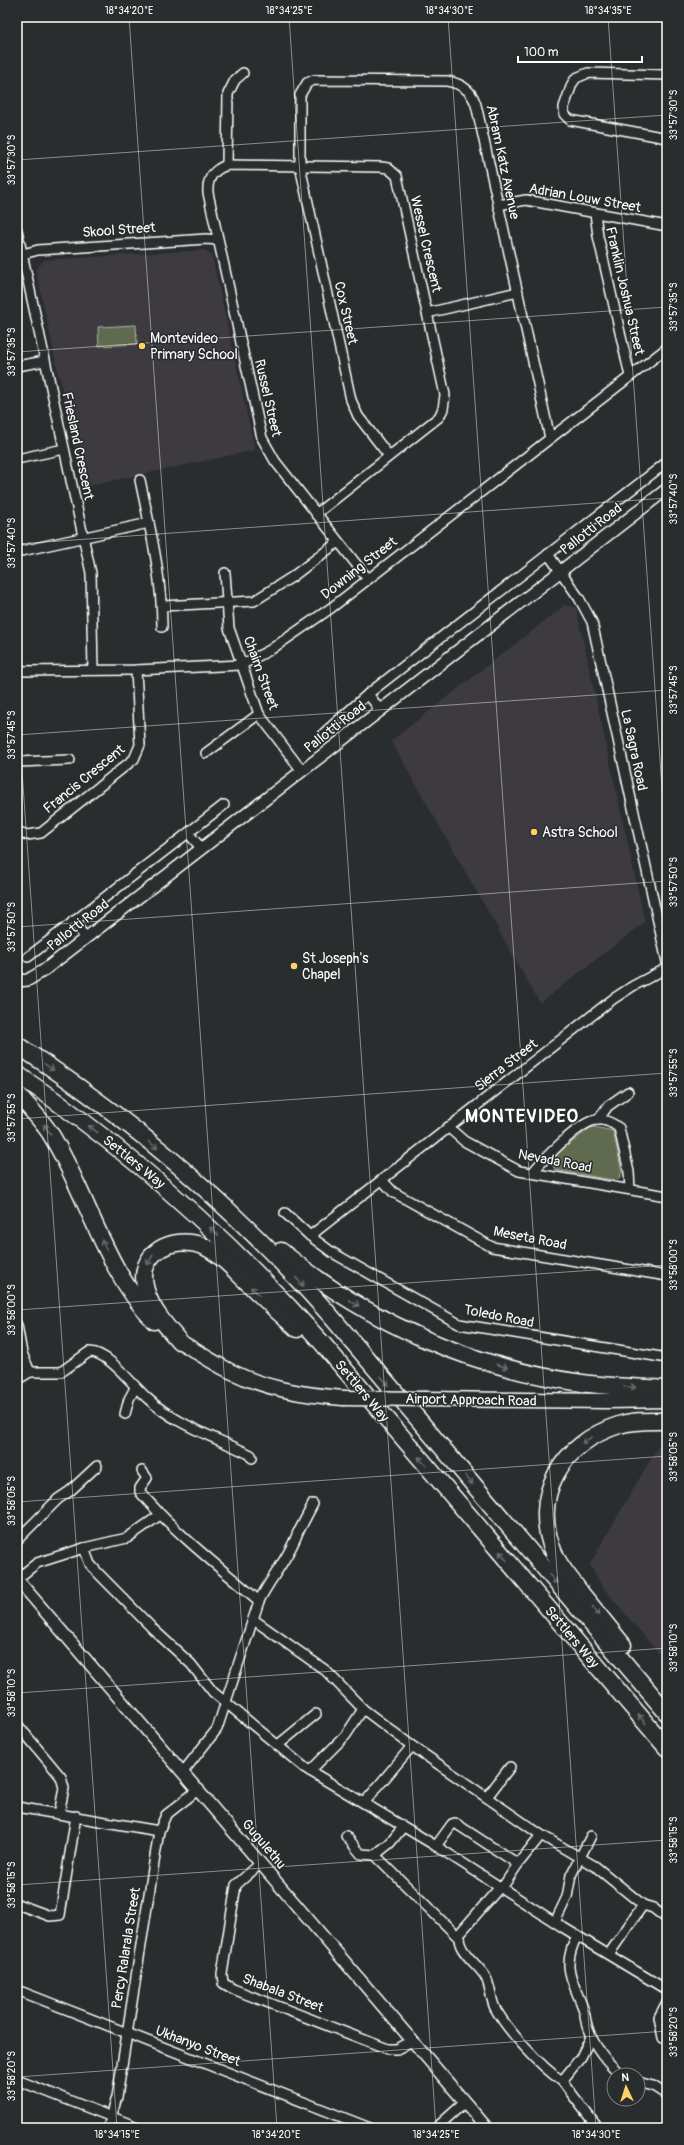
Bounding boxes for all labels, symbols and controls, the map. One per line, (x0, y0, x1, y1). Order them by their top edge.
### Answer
text: 18°34'20"E (105, 5, 153, 17)
text: 18°34'25"E (266, 5, 312, 17)
text: 18°34'30"E (425, 5, 473, 17)
text: 18°34'35"E (585, 5, 631, 17)
scale bar (518, 38, 642, 64)
text: 100 m (524, 45, 559, 60)
text: 33°57'30"S (668, 90, 680, 140)
street label: Abram Katz Avenue (483, 103, 523, 221)
text: 33°57'30"S (6, 135, 18, 185)
street label: Adrian Louw Street (528, 180, 643, 216)
street label: Wessel Crescent (407, 194, 445, 294)
street label: Skool Street (82, 219, 157, 241)
street label: Franklin Joshua Street (602, 225, 648, 357)
street label: Cox Street (331, 280, 362, 346)
text: 33°57'35"S (668, 282, 680, 332)
text: 33°57'35"S (6, 327, 18, 377)
place label: Montevideo Primary School (150, 330, 238, 363)
marker: Montevideo Primary School (137, 341, 147, 351)
street label: Russel Street (251, 358, 285, 439)
street label: Friesland Crescent (58, 390, 98, 502)
text: 33°57'40"S (668, 473, 680, 524)
street label: Pallotti Road (557, 500, 625, 558)
text: 33°57'40"S (6, 517, 18, 568)
street label: Downing Street (318, 533, 401, 603)
street label: Chaim Street (240, 634, 282, 713)
text: 33°57'45"S (668, 665, 680, 715)
street label: Pallotti Road (301, 698, 369, 756)
street label: La Sagra Road (617, 708, 651, 792)
text: 33°57'45"S (6, 710, 18, 760)
street label: Francis Crescent (40, 741, 128, 817)
place label: Astra School (542, 824, 618, 841)
marker: Astra School (529, 827, 539, 837)
text: 33°57'50"S (668, 857, 680, 907)
street label: Pallotti Road (44, 896, 112, 954)
text: 33°57'50"S (6, 902, 18, 952)
place label: St Joseph's Chapel (302, 950, 369, 983)
marker: St Joseph's Chapel (289, 961, 299, 971)
street label: Sierra Street (471, 1035, 541, 1095)
text: 33°57'55"S (668, 1048, 680, 1097)
one-way arrow (44, 1063, 55, 1071)
text: 33°57'55"S (6, 1093, 18, 1142)
district label: MONTEVIDEO (465, 1105, 579, 1128)
one-way arrow (42, 1124, 51, 1135)
one-way arrow (88, 1125, 99, 1133)
street label: Settlers Way (99, 1132, 169, 1192)
one-way arrow (148, 1141, 159, 1149)
street label: Nevada Road (517, 1146, 593, 1176)
street label: Meseta Road (492, 1223, 568, 1253)
one-way arrow (209, 1226, 219, 1236)
text: 33°58'00"S (668, 1239, 680, 1291)
one-way arrow (100, 1240, 107, 1252)
one-way arrow (146, 1254, 154, 1265)
one-way arrow (295, 1277, 304, 1287)
text: 33°58'00"S (6, 1284, 18, 1336)
one-way arrow (251, 1287, 261, 1296)
one-way arrow (348, 1299, 360, 1307)
street label: Toledo Road (463, 1301, 536, 1331)
street label: Settlers Way (331, 1357, 393, 1425)
one-way arrow (495, 1363, 508, 1370)
one-way arrow (380, 1375, 389, 1386)
one-way arrow (623, 1383, 636, 1390)
street label: Airport Approach Road (405, 1390, 537, 1410)
text: 33°58'05"S (668, 1432, 680, 1482)
one-way arrow (581, 1436, 593, 1444)
one-way arrow (418, 1456, 427, 1467)
one-way arrow (464, 1475, 473, 1486)
text: 33°58'05"S (6, 1476, 18, 1526)
one-way arrow (498, 1551, 507, 1561)
one-way arrow (548, 1574, 557, 1585)
street label: Settlers Way (541, 1603, 603, 1671)
one-way arrow (591, 1605, 600, 1616)
text: 33°58'10"S (668, 1624, 680, 1672)
text: 33°58'10"S (6, 1669, 18, 1717)
one-way arrow (637, 1713, 646, 1724)
street label: Gugulethu (238, 1816, 290, 1872)
text: 33°58'15"S (668, 1816, 680, 1864)
text: 33°58'15"S (6, 1861, 18, 1909)
street label: Percy Ralarala Street (108, 1886, 144, 2010)
street label: Shabala Street (240, 1970, 326, 2016)
text: 33°58'20"S (668, 2007, 680, 2057)
street label: Ukhanyo Street (153, 2022, 243, 2070)
text: 33°58'20"S (6, 2051, 18, 2101)
north arrow (606, 2067, 646, 2107)
text: N (621, 2071, 630, 2084)
text: 18°34'15"E (94, 2129, 140, 2141)
text: 18°34'20"E (252, 2129, 300, 2141)
text: 18°34'25"E (413, 2129, 459, 2141)
text: 18°34'30"E (572, 2129, 620, 2141)

